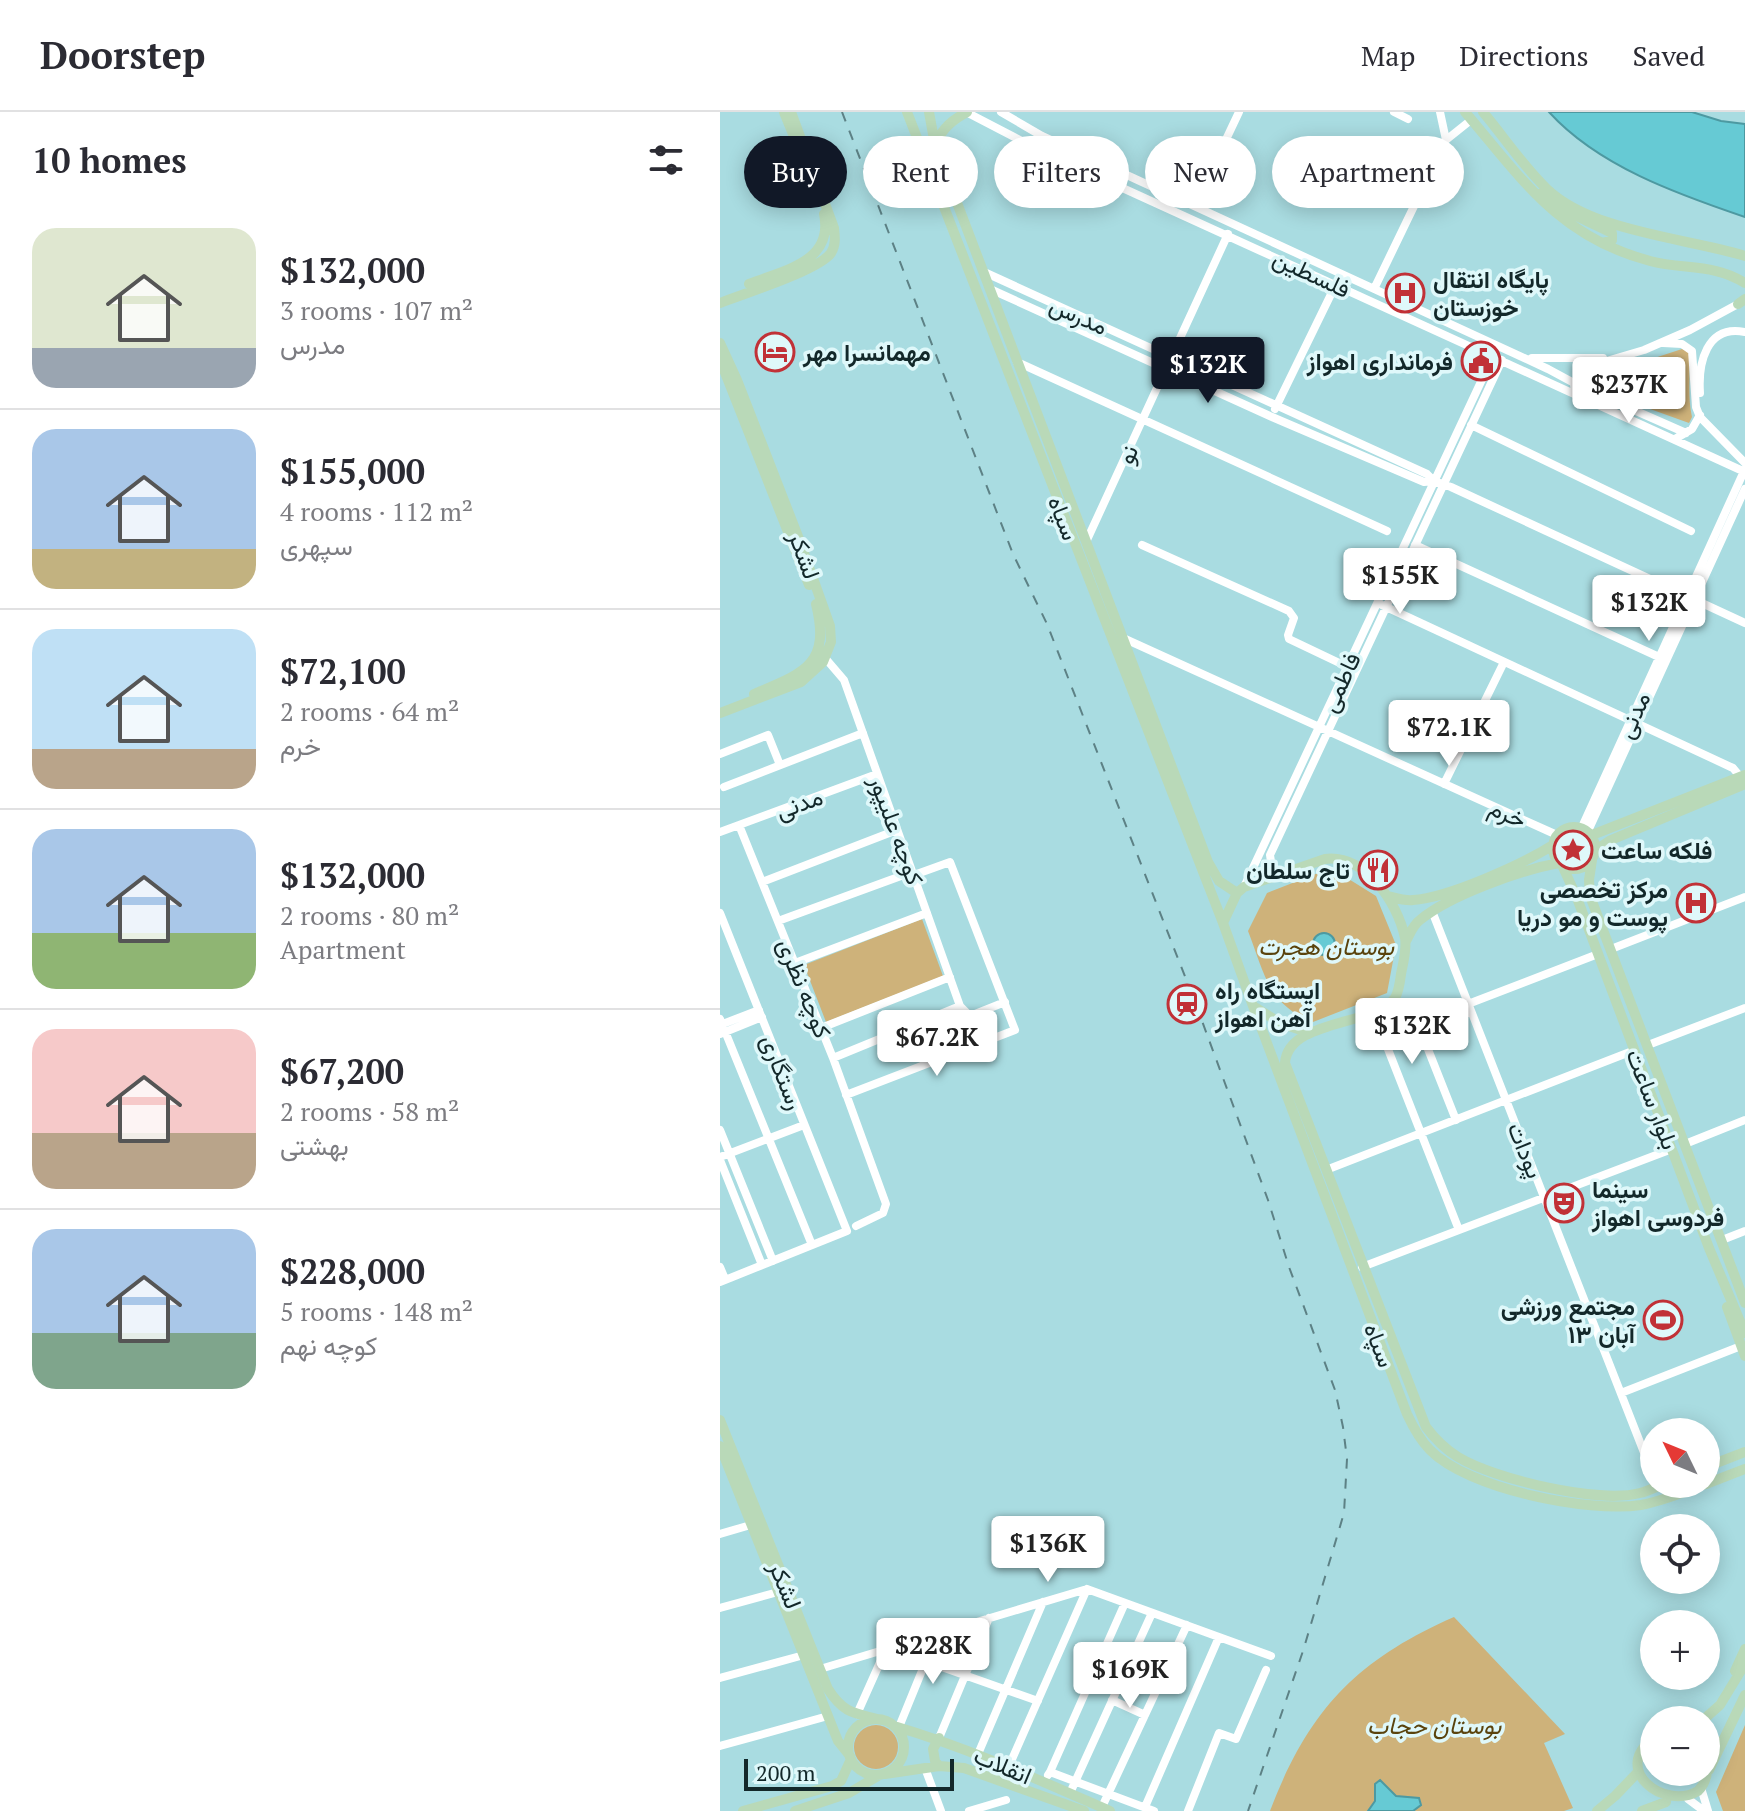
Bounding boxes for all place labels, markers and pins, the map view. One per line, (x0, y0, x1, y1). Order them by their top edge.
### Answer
place label: پایگاه انتقال خوزستان (1433, 263, 1549, 323)
hospital icon: پایگاه انتقال خوزستان (1384, 272, 1426, 314)
hotel icon: مهمانسرا مهر (754, 331, 796, 373)
place label: مهمانسرا مهر (802, 336, 931, 368)
pin: $132K (1152, 337, 1264, 405)
public building icon: فرمانداری اهواز (1460, 340, 1502, 382)
place label: فرمانداری اهواز (1306, 345, 1453, 377)
pin: $237K (1573, 357, 1685, 425)
pin: $155K (1344, 548, 1456, 616)
pin: $132K (1593, 575, 1705, 643)
pin: $72.1K (1384, 700, 1514, 768)
place icon: فلکه ساعت (1552, 829, 1594, 871)
place label: فلکه ساعت (1601, 834, 1712, 866)
restaurant icon: تاج سلطان (1357, 849, 1399, 891)
place label: تاج سلطان (1246, 854, 1350, 887)
place label: مرکز تخصصی پوست و مو دریا (1517, 873, 1668, 934)
hospital icon: مرکز تخصصی پوست و مو دریا (1675, 882, 1717, 924)
place label: ایستگاه راه آهن اهواز (1214, 974, 1320, 1034)
station icon: ایستگاه راه آهن اهواز (1166, 983, 1208, 1025)
pin: $132K (1356, 998, 1468, 1066)
pin: $67.2K (872, 1010, 1002, 1078)
place label: سینما فردوسی اهواز (1591, 1173, 1724, 1233)
theatre icon: سینما فردوسی اهواز (1543, 1182, 1585, 1224)
place label: مجتمع ورزشی ۱۳ آبان (1501, 1290, 1637, 1350)
sports icon: مجتمع ورزشی ۱۳ آبان (1642, 1299, 1684, 1341)
pin: $136K (992, 1516, 1104, 1584)
pin: $228K (877, 1618, 989, 1686)
pin: $169K (1074, 1642, 1186, 1710)

